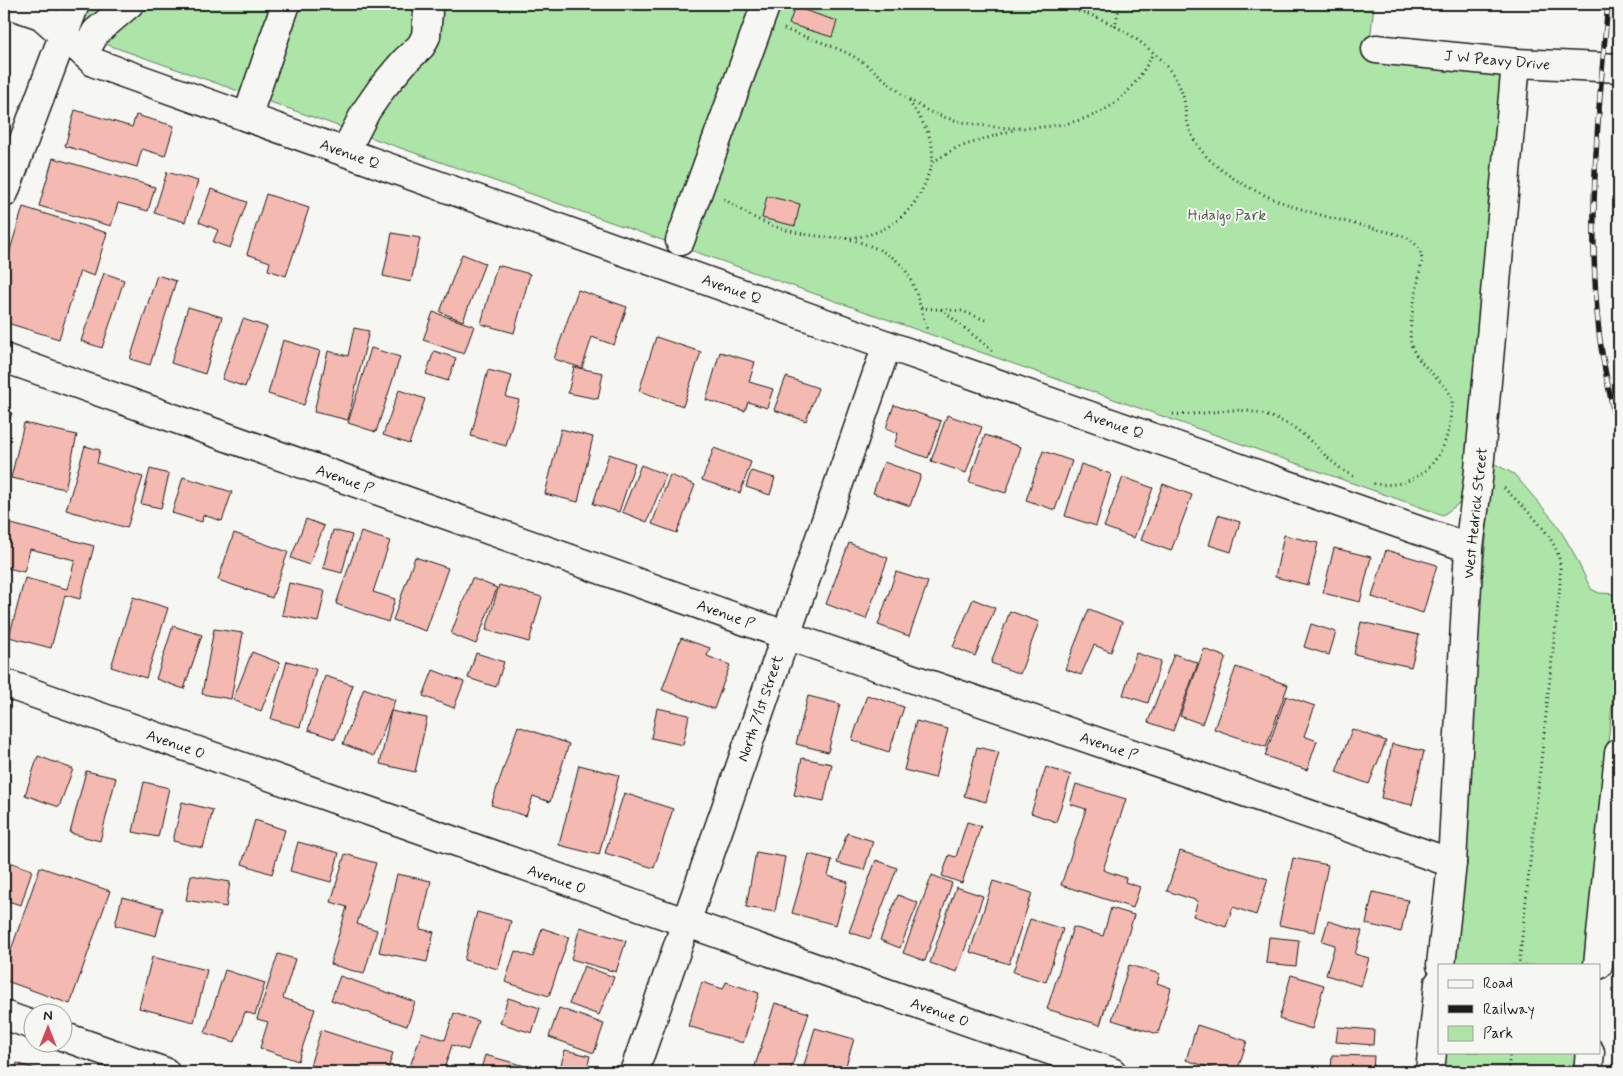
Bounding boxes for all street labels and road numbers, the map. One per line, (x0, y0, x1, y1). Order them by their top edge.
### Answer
street label: J W Peavy Drive (1443, 46, 1551, 76)
street label: Avenue Q (317, 135, 382, 175)
street label: Avenue Q (699, 270, 764, 310)
street label: Avenue Q (1081, 405, 1146, 445)
street label: West Hedrick Street (1459, 446, 1493, 580)
street label: Avenue P (313, 460, 376, 500)
street label: Avenue P (694, 595, 757, 635)
street label: North 71st Street (733, 652, 789, 764)
street label: Avenue O (144, 726, 208, 764)
street label: Avenue P (1077, 728, 1140, 766)
street label: Avenue O (525, 861, 589, 899)
street label: Avenue O (908, 994, 972, 1032)

